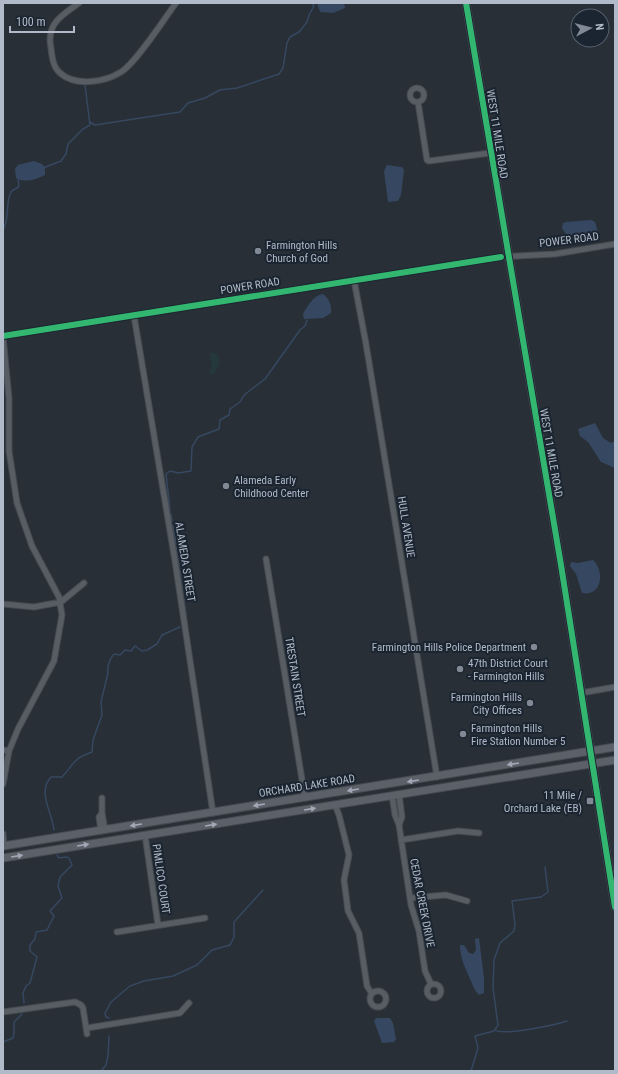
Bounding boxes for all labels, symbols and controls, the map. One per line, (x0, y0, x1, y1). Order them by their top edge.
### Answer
scale bar (10, 8, 74, 34)
north arrow (570, 8, 610, 48)
text: 100 m (16, 15, 46, 29)
text: N (593, 23, 606, 31)
street label: WEST 11 MILE ROAD (484, 88, 510, 180)
street label: POWER ROAD (538, 230, 600, 250)
place label: Farmington Hills Church of God (266, 239, 337, 265)
marker: Farmington Hills Church of God (253, 246, 263, 256)
street label: POWER ROAD (219, 275, 281, 297)
street label: WEST 11 MILE ROAD (537, 407, 565, 499)
place label: Alameda Early Childhood Center (234, 474, 310, 500)
marker: Alameda Early Childhood Center (221, 481, 231, 491)
street label: HULL AVENUE (395, 495, 417, 559)
street label: ALAMEDA STREET (172, 521, 198, 603)
street label: TRESTAIN STREET (282, 636, 308, 718)
place label: Farmington Hills Police Department (372, 641, 526, 654)
marker: Farmington Hills Police Department (529, 642, 539, 652)
place label: 47th District Court - Farmington Hills (468, 657, 548, 683)
marker: 47th District Court - Farmington Hills (455, 664, 465, 674)
place label: Farmington Hills City Offices (451, 691, 522, 717)
marker: Farmington Hills City Offices (525, 698, 535, 708)
place label: Farmington Hills Fire Station Number 5 (471, 722, 565, 748)
marker: Farmington Hills Fire Station Number 5 (458, 729, 468, 739)
one-way arrow (506, 761, 519, 767)
street label: ORCHARD LAKE ROAD (258, 772, 356, 800)
one-way arrow (407, 778, 419, 784)
one-way arrow (347, 787, 359, 793)
place label: 11 Mile / Orchard Lake (EB) (504, 789, 582, 815)
marker: 11 Mile / Orchard Lake (EB) (585, 796, 595, 806)
one-way arrow (253, 803, 265, 809)
one-way arrow (304, 806, 316, 812)
one-way arrow (130, 822, 142, 828)
one-way arrow (205, 822, 217, 828)
one-way arrow (77, 842, 89, 848)
street label: PIMLICO COURT (150, 843, 172, 915)
one-way arrow (11, 853, 23, 859)
street label: CEDAR CREEK DRIVE (407, 857, 437, 949)

